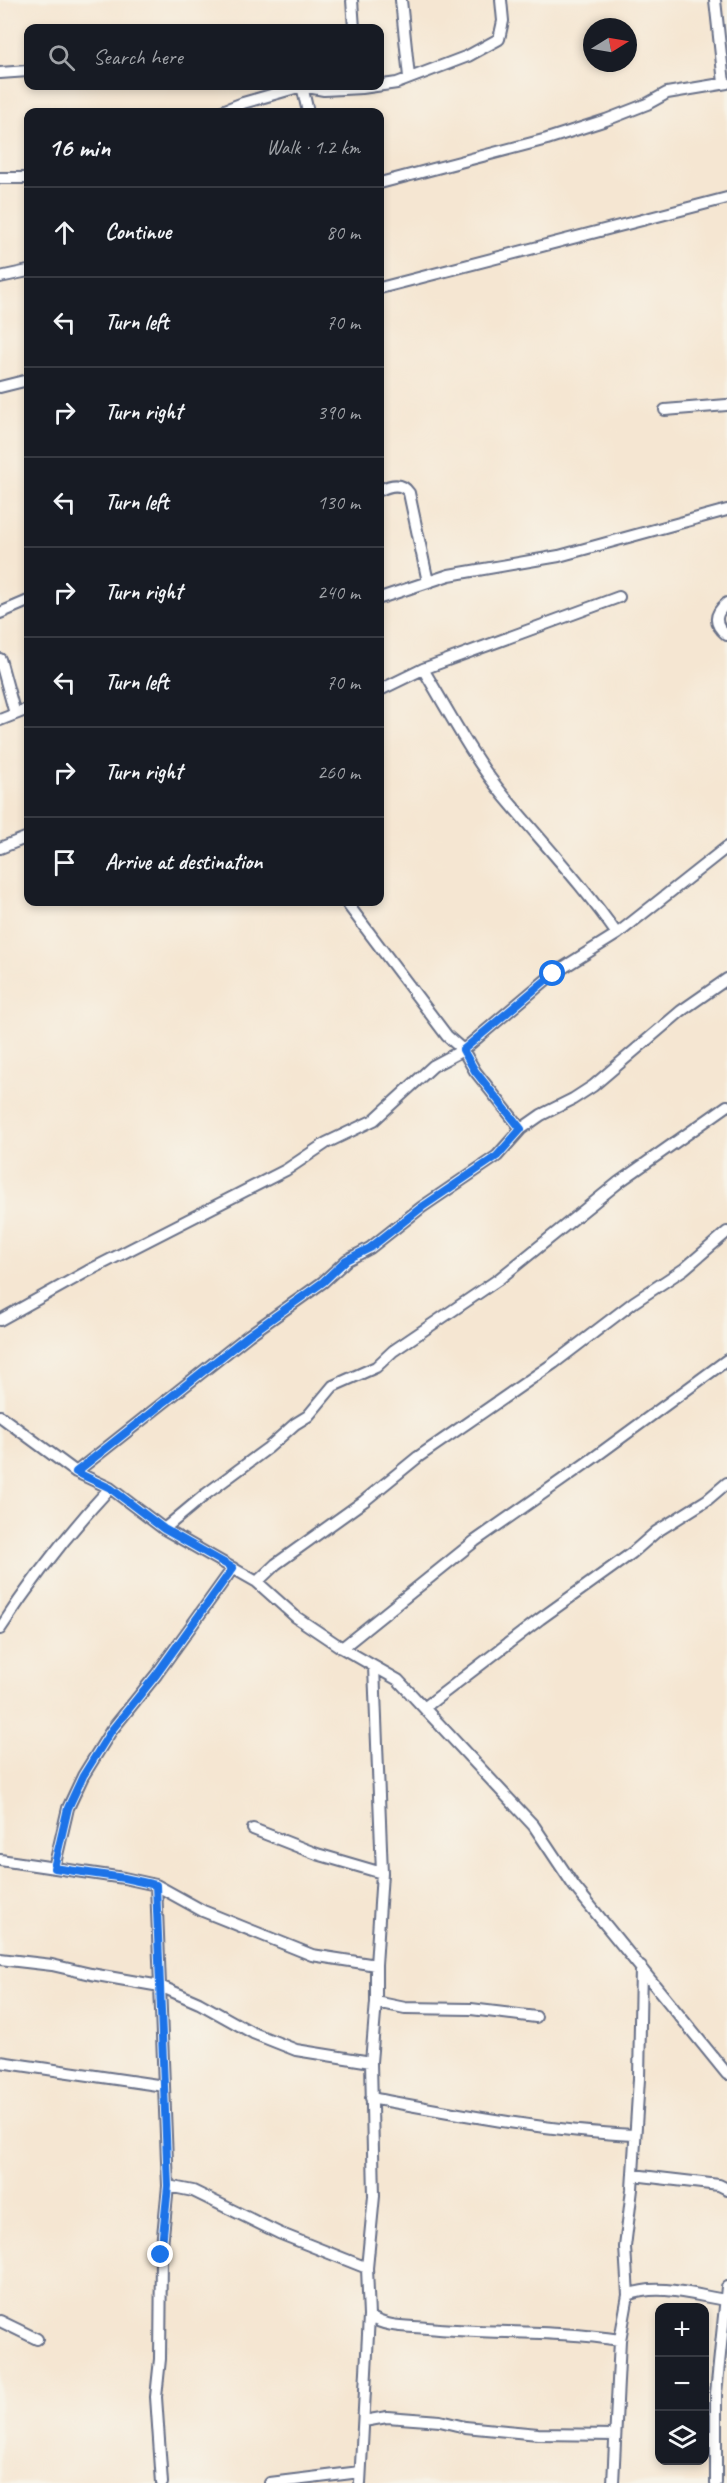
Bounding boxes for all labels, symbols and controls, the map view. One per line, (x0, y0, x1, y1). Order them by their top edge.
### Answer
north arrow (583, 18, 637, 72)
search box (24, 24, 384, 90)
icon: search (45, 41, 78, 74)
text: Search here (93, 43, 183, 71)
text: 16 min (48, 131, 110, 164)
text: Walk · 1.2 km (266, 135, 360, 160)
icon: ahead (48, 216, 81, 249)
text: Continue (105, 218, 171, 246)
text: 80 m (326, 220, 360, 245)
icon: left (48, 306, 81, 339)
text: Turn left (105, 308, 169, 336)
text: 70 m (326, 310, 360, 335)
icon: right (48, 396, 81, 429)
text: Turn right (105, 398, 182, 426)
text: 390 m (317, 400, 360, 425)
icon: left (48, 486, 81, 519)
text: Turn left (105, 488, 169, 516)
text: 130 m (317, 490, 360, 515)
icon: right (48, 576, 81, 609)
text: Turn right (105, 578, 182, 606)
text: 240 m (317, 580, 360, 605)
icon: left (48, 666, 81, 699)
text: Turn left (105, 668, 169, 696)
text: 70 m (326, 670, 360, 695)
icon: right (48, 756, 81, 789)
text: Turn right (105, 758, 182, 786)
text: 260 m (317, 760, 360, 785)
icon: arrive (48, 846, 81, 879)
text: Arrive at destination (105, 848, 262, 876)
route start (539, 960, 565, 986)
route end (147, 2241, 173, 2267)
map controls (655, 2303, 709, 2465)
button: + (655, 2303, 709, 2357)
button: − (655, 2357, 709, 2411)
button: layers (655, 2411, 709, 2465)

